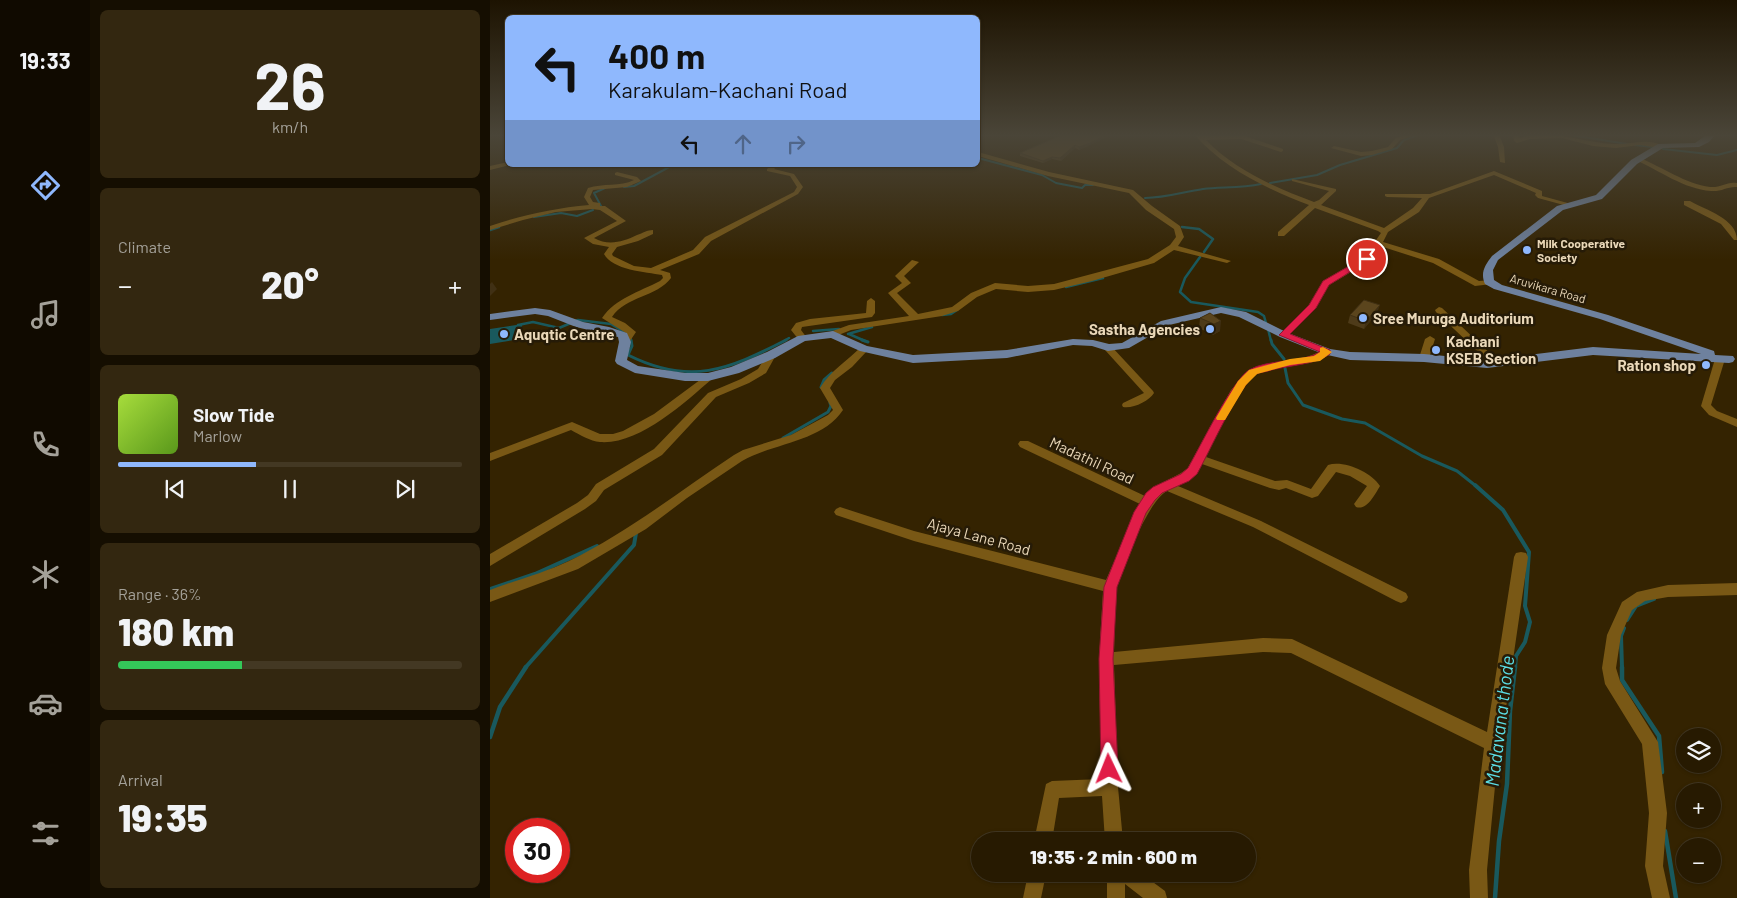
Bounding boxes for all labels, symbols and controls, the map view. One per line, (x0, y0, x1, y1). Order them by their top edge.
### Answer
text: 400 m (608, 34, 705, 76)
icon: left (525, 35, 590, 100)
text: 26 (254, 45, 326, 123)
text: 19:33 (19, 47, 71, 73)
text: Karakulam-Kachani Road (608, 76, 847, 102)
text: km/h (272, 117, 308, 136)
icon: left (676, 130, 704, 158)
icon: ahead (729, 130, 757, 158)
icon: right (782, 130, 810, 158)
icon: directions (28, 168, 63, 203)
place label: Milk Cooperative Society (1537, 236, 1626, 264)
text: Climate (118, 237, 171, 256)
pin (1346, 238, 1388, 280)
marker: Milk Cooperative Society (1521, 244, 1533, 256)
icon: arrive (1353, 245, 1381, 273)
text: 20° (261, 261, 319, 307)
text: − (118, 268, 132, 302)
text: + (448, 268, 462, 302)
street label: Aruvikara Road (1508, 270, 1588, 306)
icon: music (28, 297, 63, 332)
place label: Sree Muruga Auditorium (1373, 309, 1534, 327)
marker: Sree Muruga Auditorium (1357, 312, 1369, 324)
place label: Sastha Agencies (1089, 320, 1200, 338)
marker: Sastha Agencies (1204, 323, 1216, 335)
place label: Aquqtic Centre (514, 325, 615, 343)
marker: Aquqtic Centre (498, 328, 510, 340)
place label: Kachani KSEB Section (1446, 332, 1536, 367)
marker: Kachani KSEB Section (1430, 344, 1442, 356)
place label: Ration shop (1617, 356, 1696, 374)
marker: Ration shop (1700, 359, 1712, 371)
text: Slow Tide (193, 403, 275, 426)
text: Marlow (193, 426, 242, 445)
icon: phone (28, 427, 63, 462)
street label: Madathil Road (1047, 433, 1137, 487)
icon: previous (161, 475, 189, 503)
icon: pause (276, 475, 304, 503)
icon: next (391, 475, 419, 503)
street label: Ajaya Lane Road (925, 514, 1033, 558)
icon: climate (28, 557, 63, 592)
text: Range · 36% (118, 584, 202, 603)
text: 180 km (118, 608, 234, 654)
water label: Madavana thode (1480, 654, 1518, 788)
icon: car (28, 686, 63, 721)
map controls (1676, 728, 1721, 883)
button: layers (1676, 728, 1721, 773)
position arrow (1082, 742, 1134, 794)
text: Arrival (118, 770, 163, 789)
button: + (1676, 783, 1721, 828)
text: 19:35 (118, 794, 208, 840)
icon: filters (28, 816, 63, 851)
speed limit sign: 30 (505, 818, 570, 883)
button: − (1676, 838, 1721, 883)
text: 19:35 · 2 min · 600 m (1030, 845, 1197, 868)

